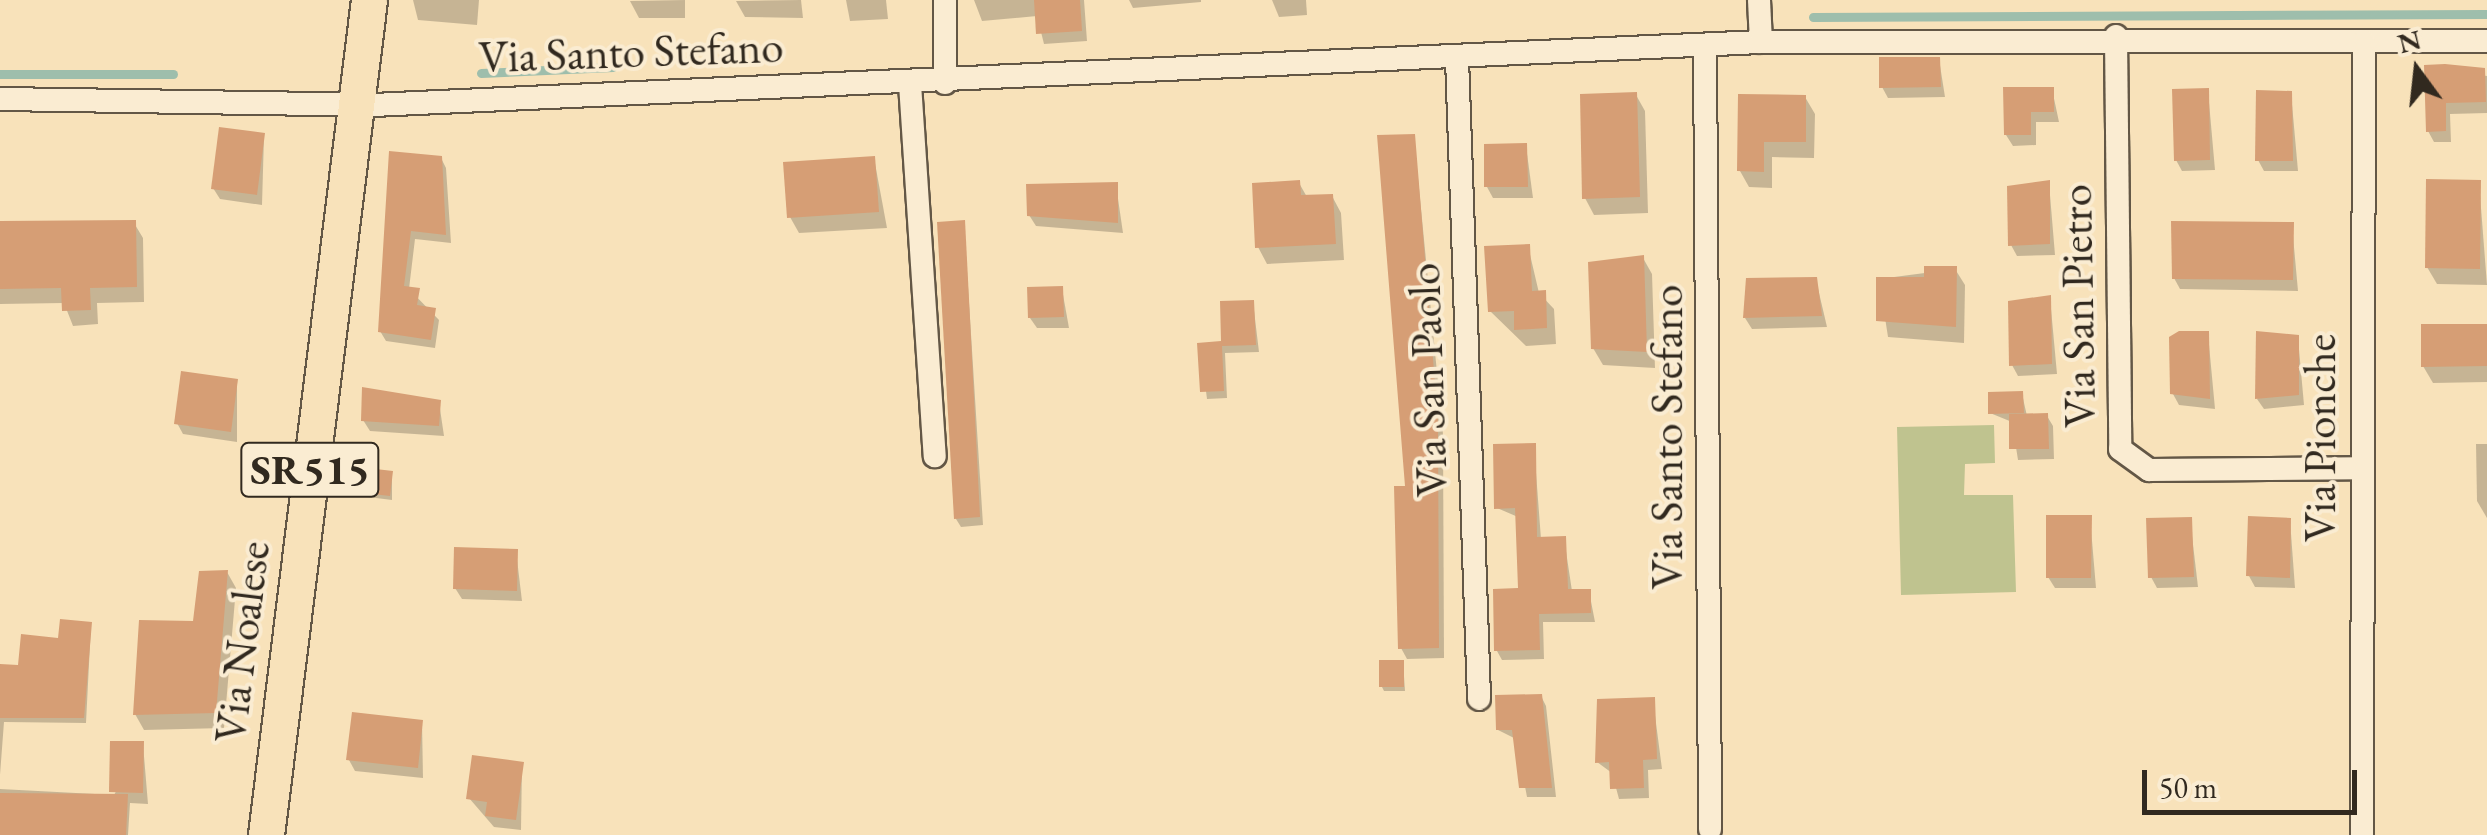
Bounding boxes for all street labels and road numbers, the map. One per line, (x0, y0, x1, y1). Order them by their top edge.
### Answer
street label: Via Santo Stefano (478, 20, 784, 84)
street label: Via San Pietro (2049, 184, 2107, 428)
street label: Via San Paolo (1397, 262, 1459, 498)
street label: Via Santo Stefano (1640, 284, 1694, 590)
street label: Via Pionche (2293, 334, 2347, 542)
road number: SR515 (240, 433, 380, 507)
street label: Via Noalese (203, 538, 281, 746)

